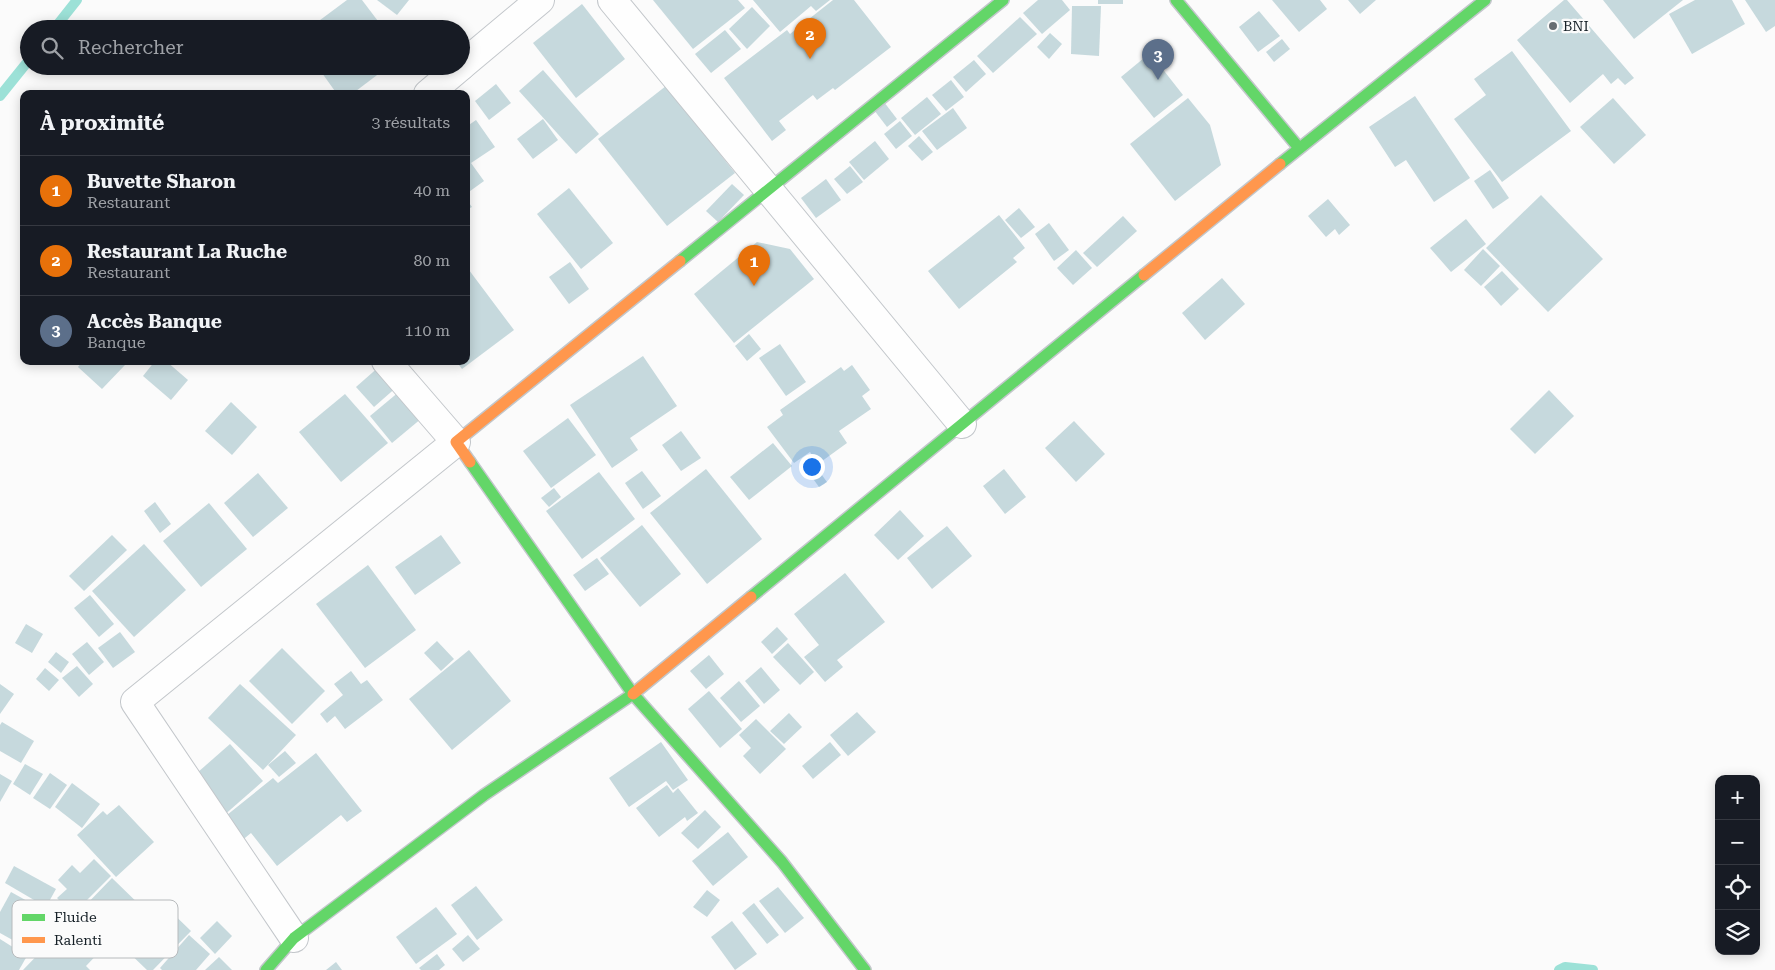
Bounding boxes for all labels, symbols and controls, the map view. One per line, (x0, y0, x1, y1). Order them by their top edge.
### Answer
pin: 2 (794, 18, 826, 59)
place label: BNI (1563, 18, 1589, 34)
search box (20, 20, 470, 75)
marker: BNI (1547, 20, 1559, 32)
icon: search (38, 34, 66, 62)
text: Rechercher (78, 36, 184, 59)
pin: 3 (1142, 39, 1174, 80)
text: À proximité (40, 111, 164, 135)
text: 3 résultats (371, 113, 450, 132)
text: Buvette Sharon (87, 170, 236, 193)
text: 1 (52, 181, 60, 200)
text: 40 m (413, 181, 450, 200)
text: Restaurant (87, 193, 170, 212)
text: Restaurant La Ruche (87, 240, 287, 263)
pin: 1 (738, 245, 770, 286)
text: 2 (52, 251, 60, 270)
text: 80 m (413, 251, 450, 270)
text: Restaurant (87, 263, 170, 282)
text: Accès Banque (87, 310, 222, 333)
text: 3 (52, 321, 60, 340)
text: 110 m (404, 321, 450, 340)
text: Banque (87, 333, 146, 352)
your location (799, 454, 825, 480)
map controls (1715, 775, 1760, 955)
button: + (1715, 775, 1760, 820)
button: − (1715, 820, 1760, 865)
button: locate (1715, 865, 1760, 910)
legend (12, 900, 178, 958)
text: Fluide (54, 909, 97, 925)
button: layers (1715, 910, 1760, 955)
text: Ralenti (54, 932, 102, 948)

